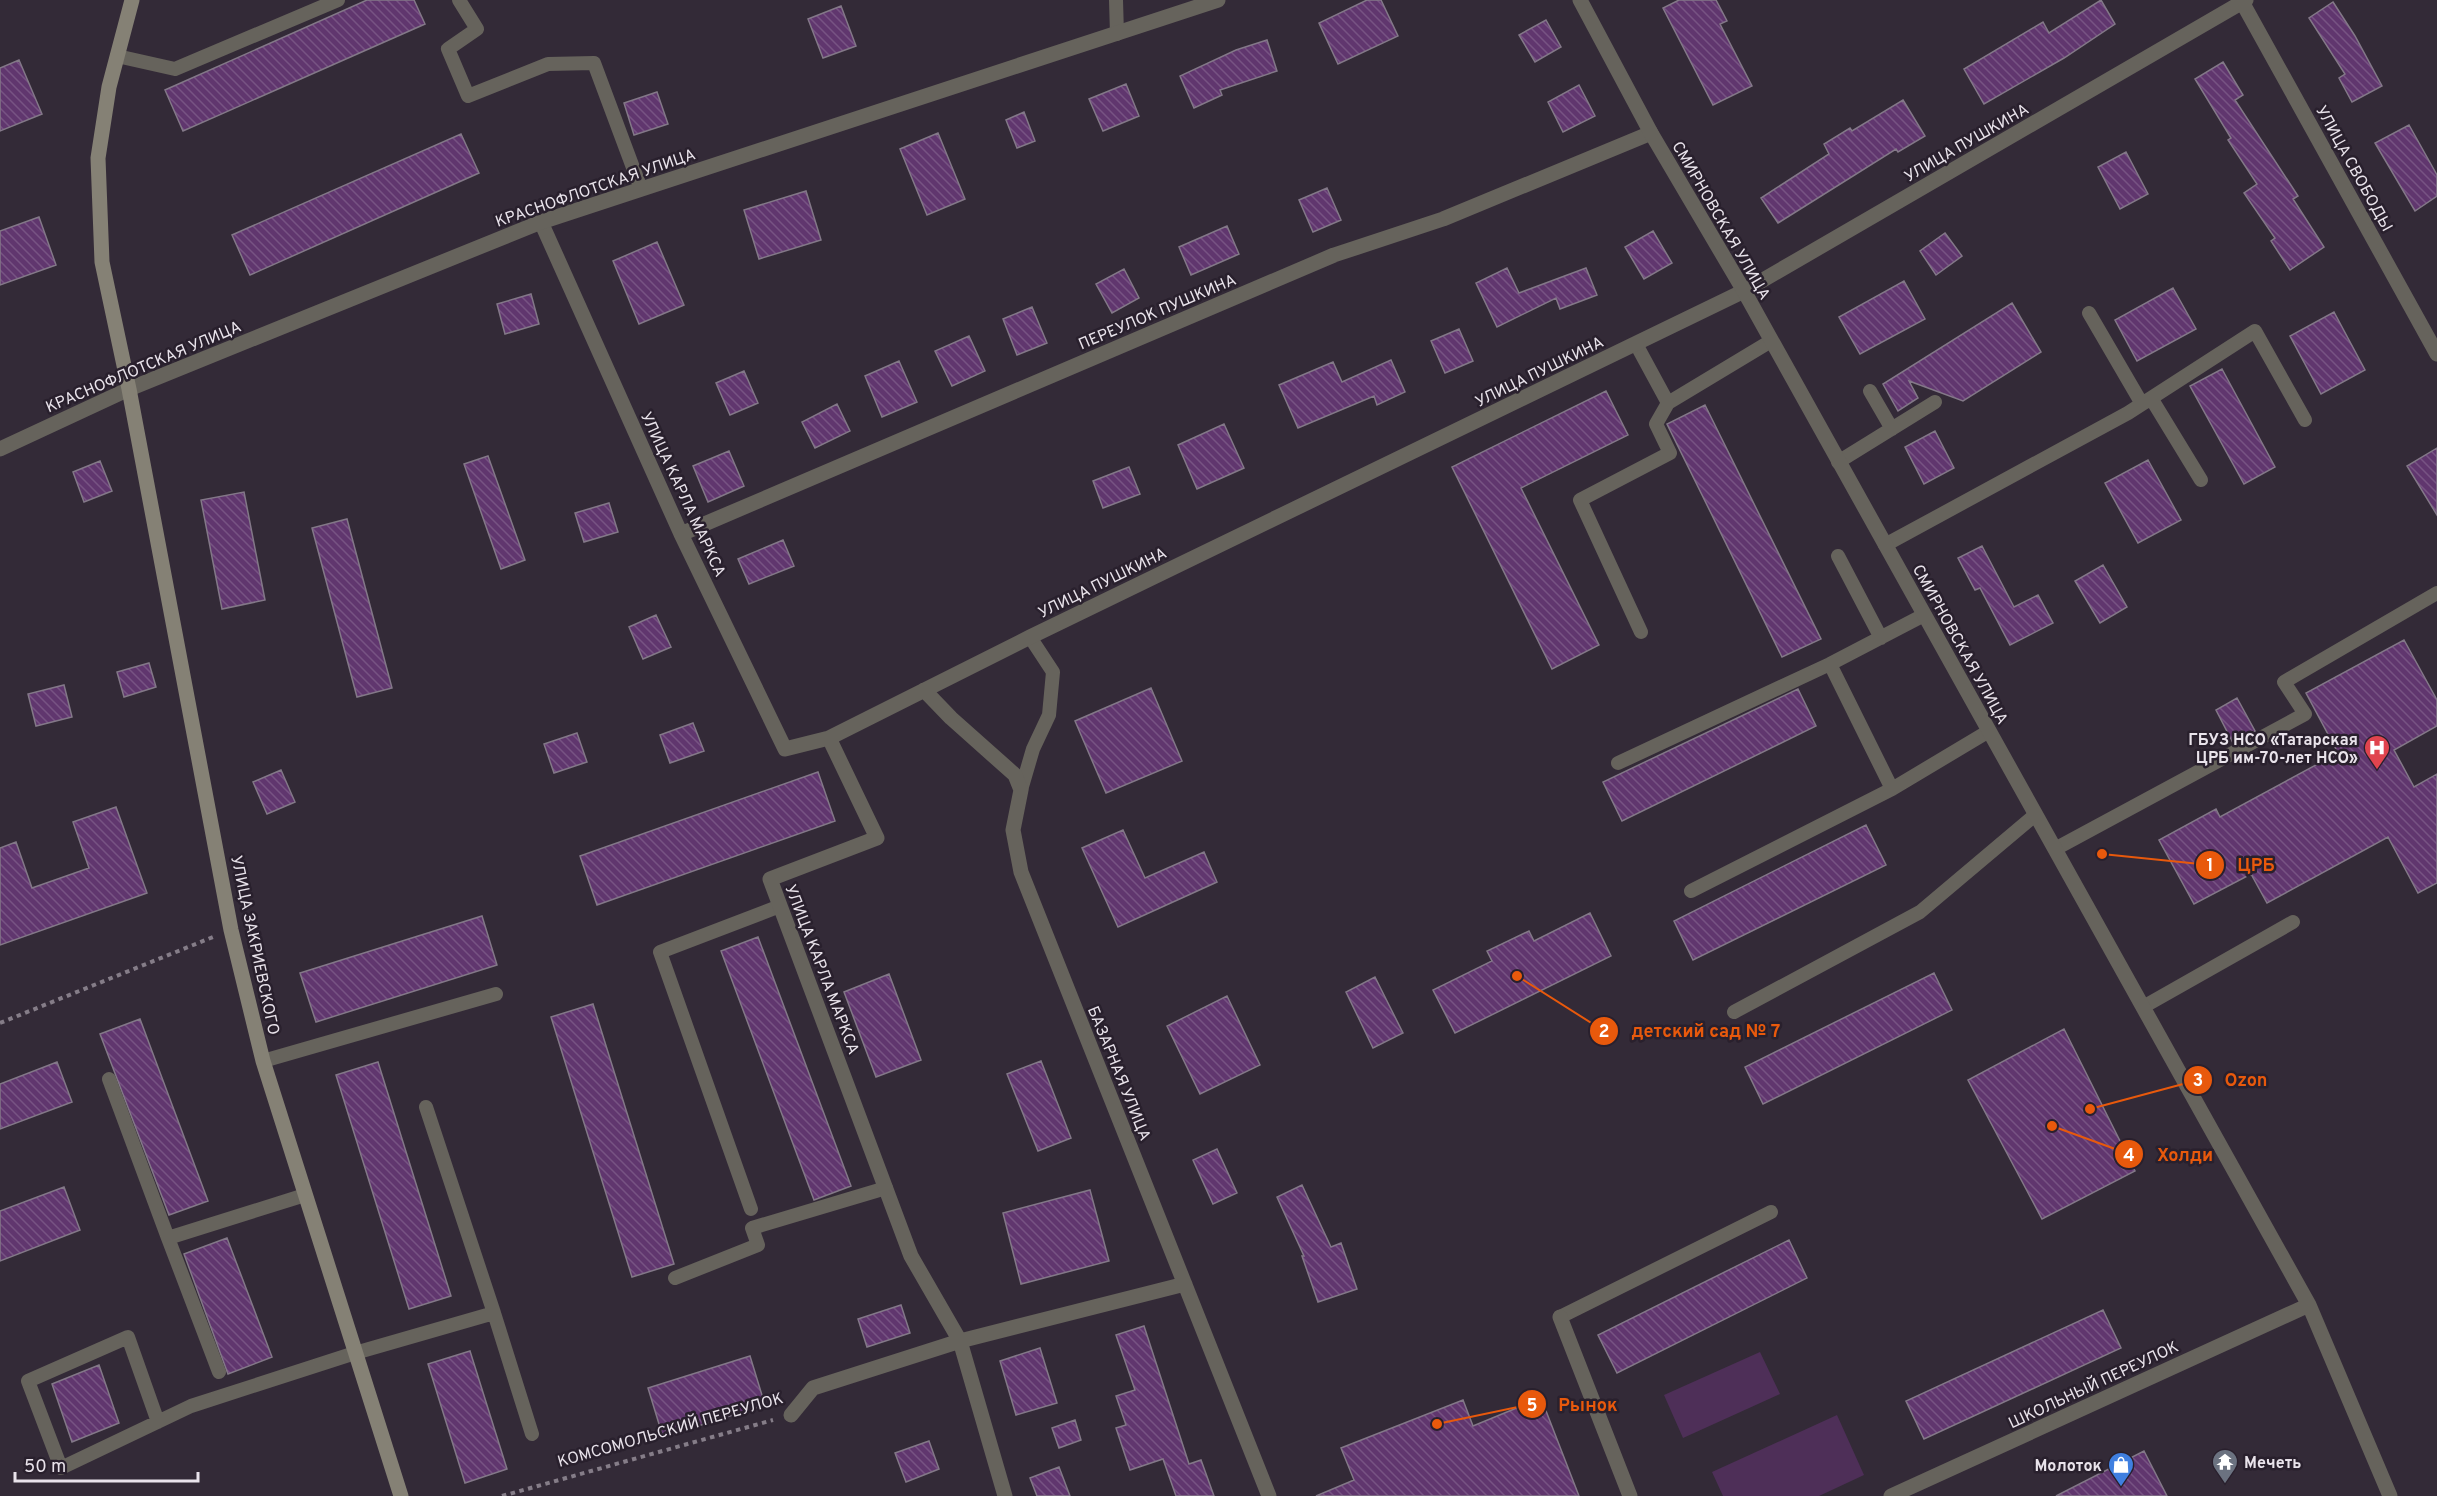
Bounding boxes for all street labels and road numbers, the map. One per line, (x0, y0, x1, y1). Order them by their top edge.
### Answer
street label: УЛИЦА ПУШКИНА (1901, 100, 2033, 188)
street label: УЛИЦА СВОБОДЫ (2310, 102, 2396, 236)
street label: СМИРНОВСКАЯ УЛИЦА (1667, 138, 1774, 304)
street label: КРАСНОФЛОТСКАЯ УЛИЦА (493, 145, 699, 233)
street label: ПЕРЕУЛОК ПУШКИНА (1076, 270, 1240, 355)
street label: КРАСНОФЛОТСКАЯ УЛИЦА (43, 317, 245, 418)
street label: УЛИЦА ПУШКИНА (1472, 333, 1608, 413)
street label: УЛИЦА КАРЛА МАРКСА (635, 409, 729, 581)
street label: УЛИЦА ПУШКИНА (1035, 544, 1171, 624)
street label: СМИРНОВСКАЯ УЛИЦА (1907, 561, 2012, 729)
street label: УЛИЦА ЗАКРИЕВСКОГО (225, 854, 283, 1037)
street label: УЛИЦА КАРЛА МАРКСА (780, 882, 863, 1058)
street label: БАЗАРНАЯ УЛИЦА (1082, 1003, 1154, 1144)
street label: ШКОЛЬНЫЙ ПЕРЕУЛОК (2005, 1336, 2182, 1434)
street label: КОМСОМОЛЬСКИЙ ПЕРЕУЛОК (555, 1387, 786, 1473)

